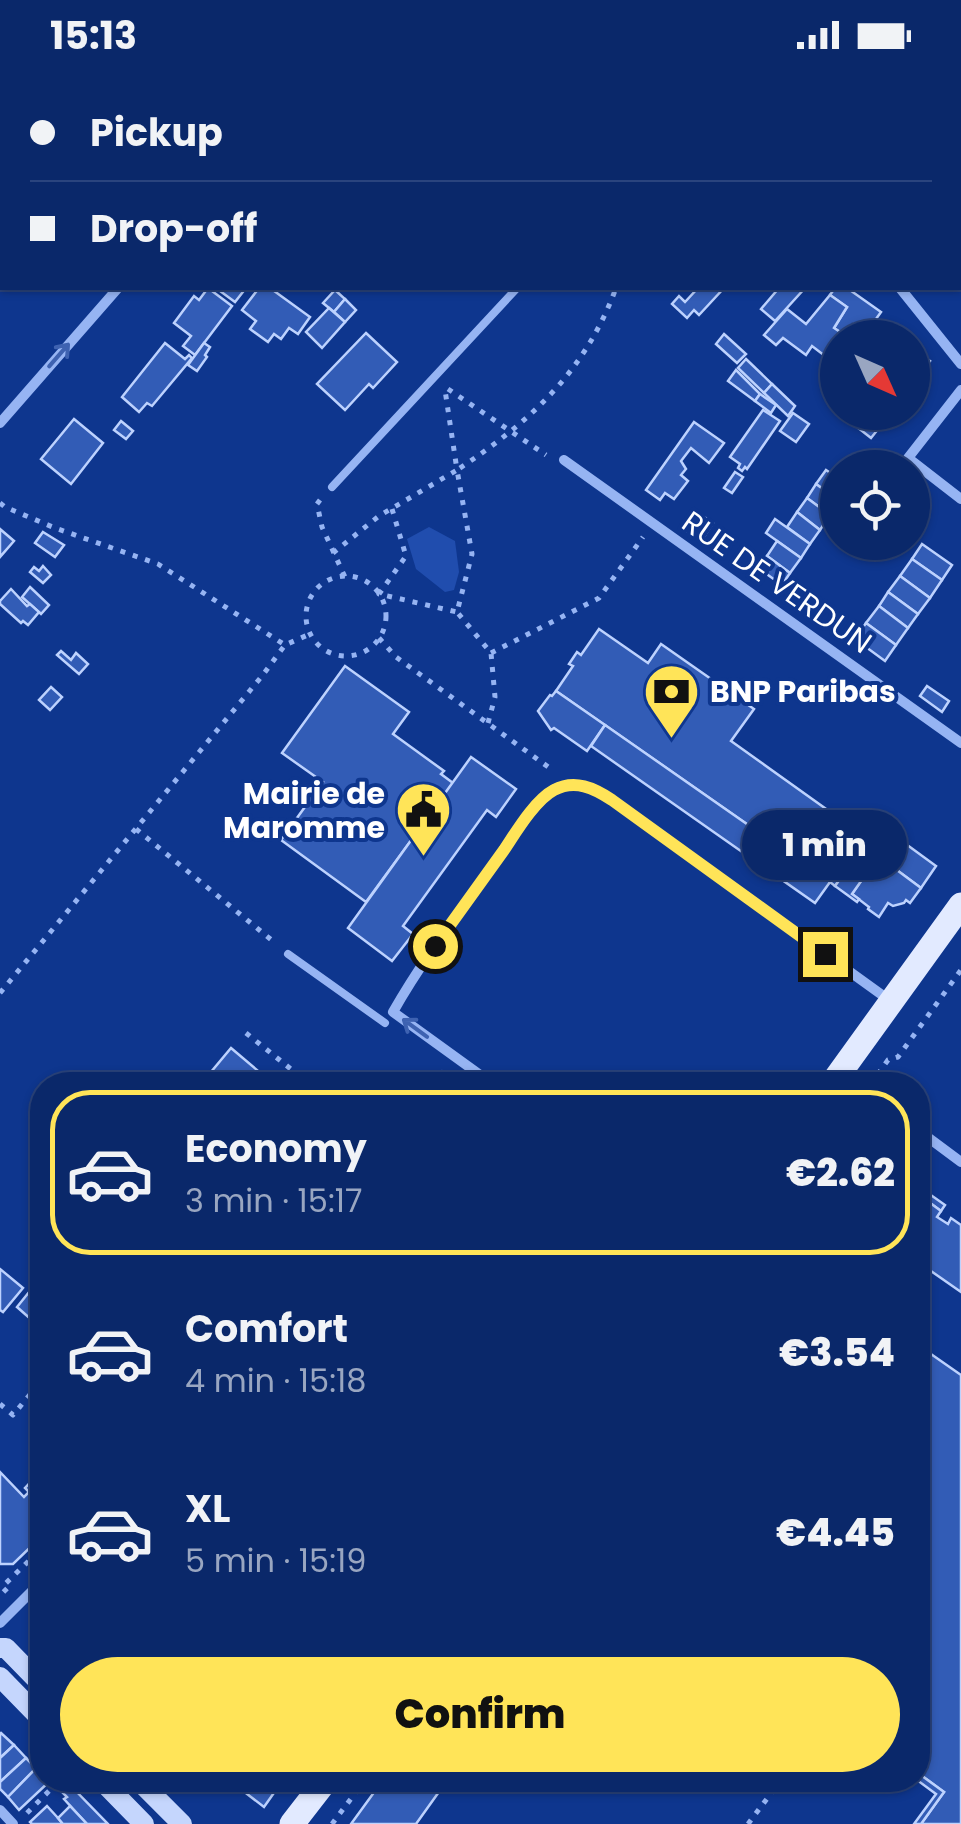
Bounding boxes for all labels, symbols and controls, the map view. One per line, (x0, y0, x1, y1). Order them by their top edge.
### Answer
text: 15:13 (50, 9, 137, 62)
text: Pickup (90, 106, 223, 159)
text: Drop-off (90, 202, 258, 255)
north arrow (820, 320, 930, 430)
map controls (820, 320, 930, 560)
one-way arrow (48, 343, 71, 368)
button: locate (820, 450, 930, 560)
street label: RUE DE VERDUN (673, 500, 881, 664)
bank icon: BNP Paribas (641, 661, 701, 740)
place label: BNP Paribas (710, 670, 896, 713)
place label: Mairie de Maromme (223, 772, 385, 849)
public building icon: Mairie de Maromme (394, 780, 454, 859)
callout: 1 min (742, 809, 908, 879)
text: 1 min (782, 822, 867, 867)
route start (413, 924, 458, 969)
route end (803, 932, 848, 977)
one-way arrow (401, 1018, 429, 1039)
text: Economy (185, 1122, 367, 1175)
icon: car (65, 1128, 155, 1218)
text: €2.62 (786, 1146, 895, 1199)
text: 3 min · 15:17 (185, 1178, 362, 1223)
text: Comfort (185, 1302, 348, 1355)
icon: car (65, 1308, 155, 1398)
text: €3.54 (779, 1326, 895, 1379)
text: 4 min · 15:18 (185, 1358, 366, 1403)
text: XL (185, 1482, 230, 1535)
icon: car (65, 1488, 155, 1578)
text: €4.45 (776, 1506, 895, 1559)
text: 5 min · 15:19 (185, 1538, 366, 1583)
button: Confirm (60, 1657, 900, 1772)

